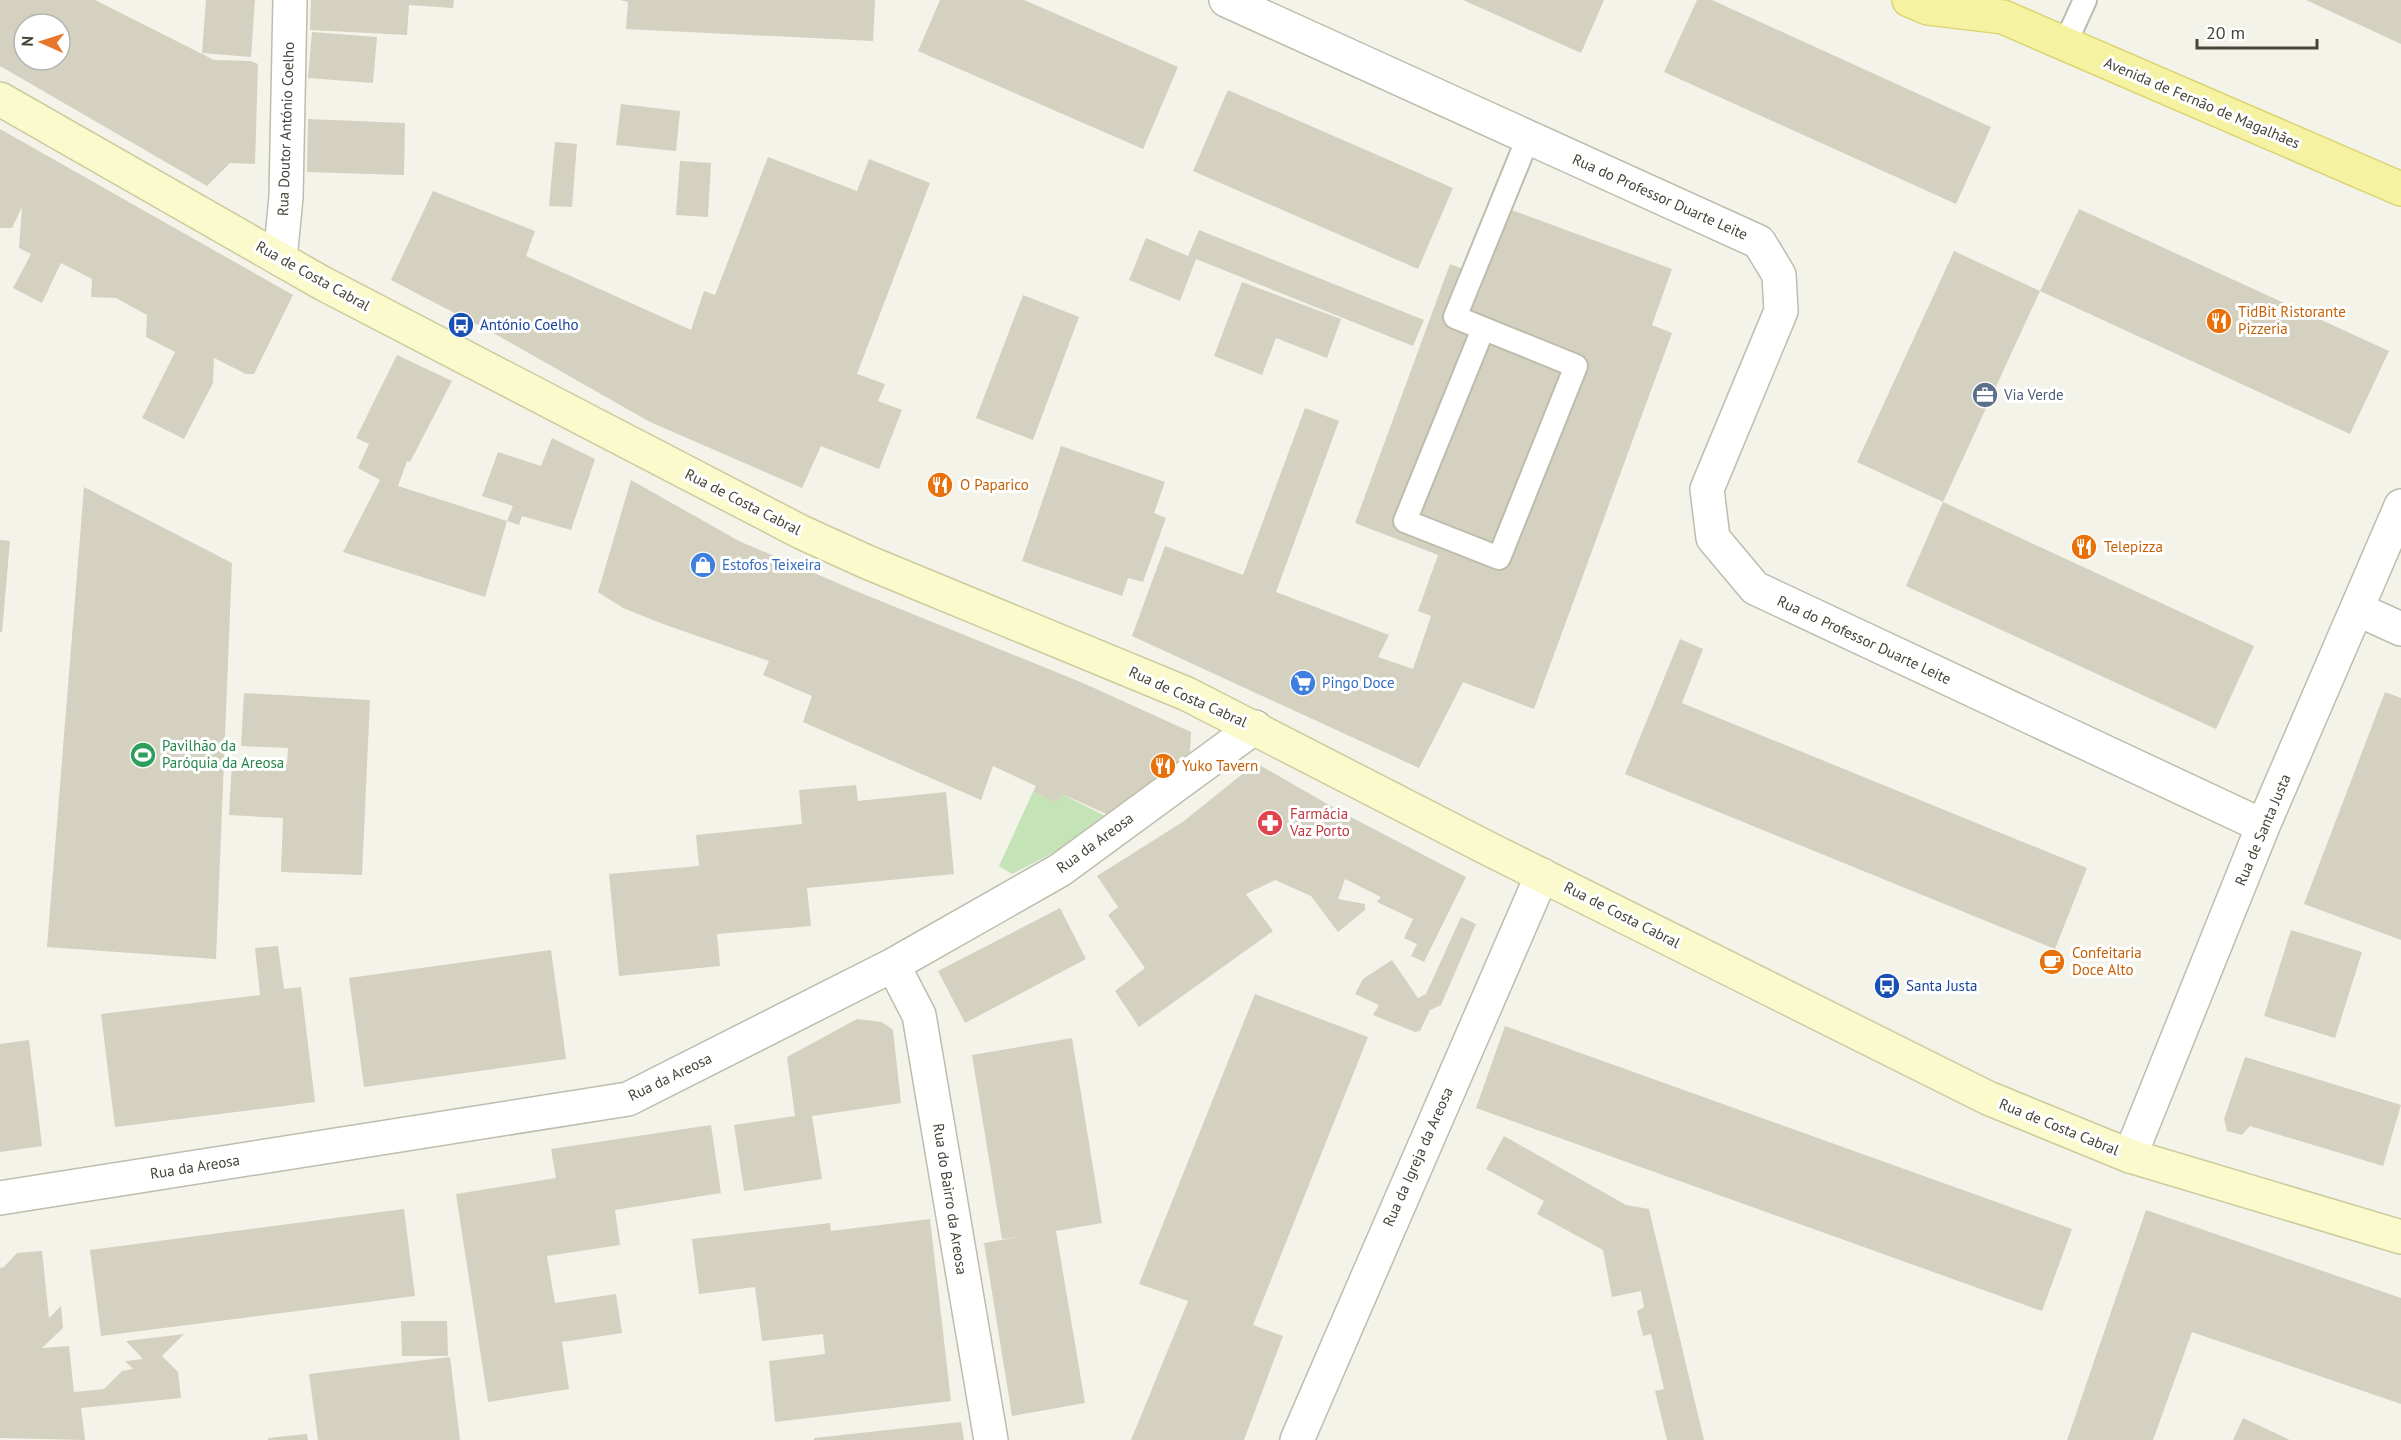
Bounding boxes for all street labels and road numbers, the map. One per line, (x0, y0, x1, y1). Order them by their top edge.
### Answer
street label: Rua Doutor António Coelho (273, 42, 298, 216)
street label: Avenida de Fernão de Magalhães (2101, 53, 2303, 153)
street label: Rua do Professor Duarte Leite (1570, 149, 1751, 244)
street label: Rua de Costa Cabral (253, 236, 374, 315)
street label: Rua de Costa Cabral (682, 464, 805, 539)
street label: Rua do Professor Duarte Leite (1774, 591, 1954, 688)
street label: Rua de Costa Cabral (1126, 662, 1251, 731)
street label: Rua de Santa Justa (2230, 771, 2295, 888)
street label: Rua da Areosa (1053, 808, 1137, 877)
street label: Rua de Costa Cabral (1561, 877, 1684, 952)
street label: Rua da Areosa (625, 1048, 715, 1105)
street label: Rua da Igreja da Areosa (1378, 1084, 1457, 1229)
street label: Rua de Costa Cabral (1996, 1094, 2123, 1159)
street label: Rua do Bairro da Areosa (929, 1122, 972, 1276)
street label: Rua da Areosa (149, 1150, 241, 1183)

